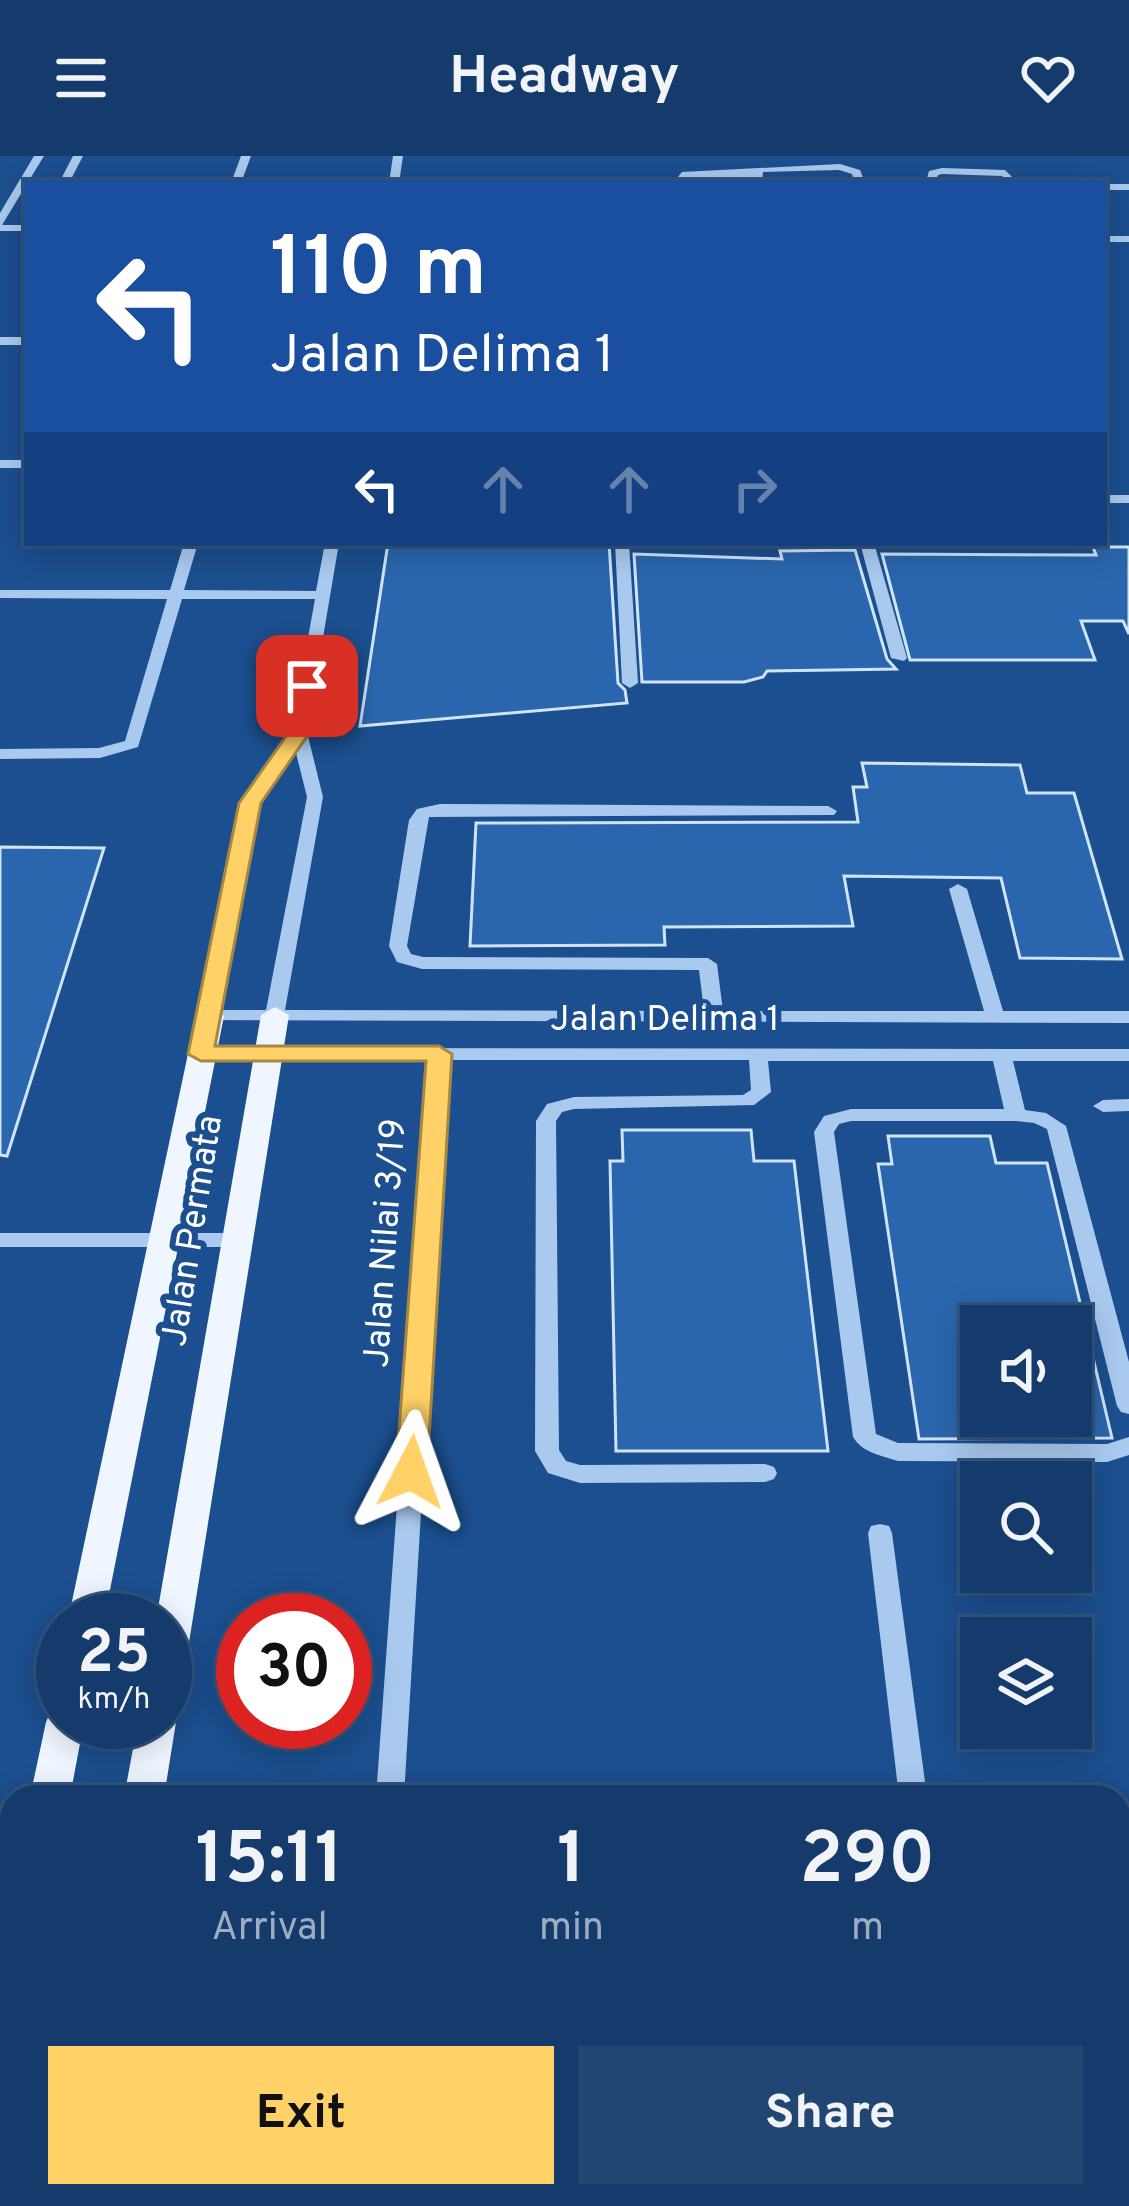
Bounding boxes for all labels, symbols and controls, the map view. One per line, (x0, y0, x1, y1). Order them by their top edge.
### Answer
text: Headway (449, 44, 680, 113)
icon: menu (48, 45, 114, 111)
icon: heart (1015, 45, 1081, 111)
text: 110 m (270, 219, 487, 325)
icon: left (72, 228, 228, 384)
text: Jalan Delima 1 (270, 323, 615, 392)
icon: left (344, 456, 410, 522)
icon: ahead (470, 456, 536, 522)
icon: ahead (596, 456, 662, 522)
icon: right (722, 456, 788, 522)
pin (256, 635, 358, 737)
icon: arrive (274, 653, 340, 719)
street label: Jalan Delima 1 (550, 998, 780, 1044)
street label: Jalan Permata (153, 1112, 235, 1350)
street label: Jalan Nilai 3/19 (355, 1117, 419, 1369)
map controls (960, 1305, 1092, 1749)
button: sound (960, 1305, 1092, 1437)
position arrow (348, 1409, 474, 1535)
button: search (960, 1461, 1092, 1593)
speed limit sign: 30 (216, 1593, 372, 1749)
button: layers (960, 1617, 1092, 1749)
text: 25 (77, 1618, 151, 1694)
text: km/h (78, 1682, 150, 1719)
text: 15:11 (196, 1817, 343, 1909)
text: 1 (557, 1817, 586, 1909)
text: 290 (800, 1817, 935, 1909)
text: Arrival (211, 1905, 328, 1954)
text: min (539, 1905, 604, 1954)
text: m (851, 1905, 884, 1954)
button: Exit (48, 2046, 554, 2184)
button: Share (578, 2046, 1083, 2184)

